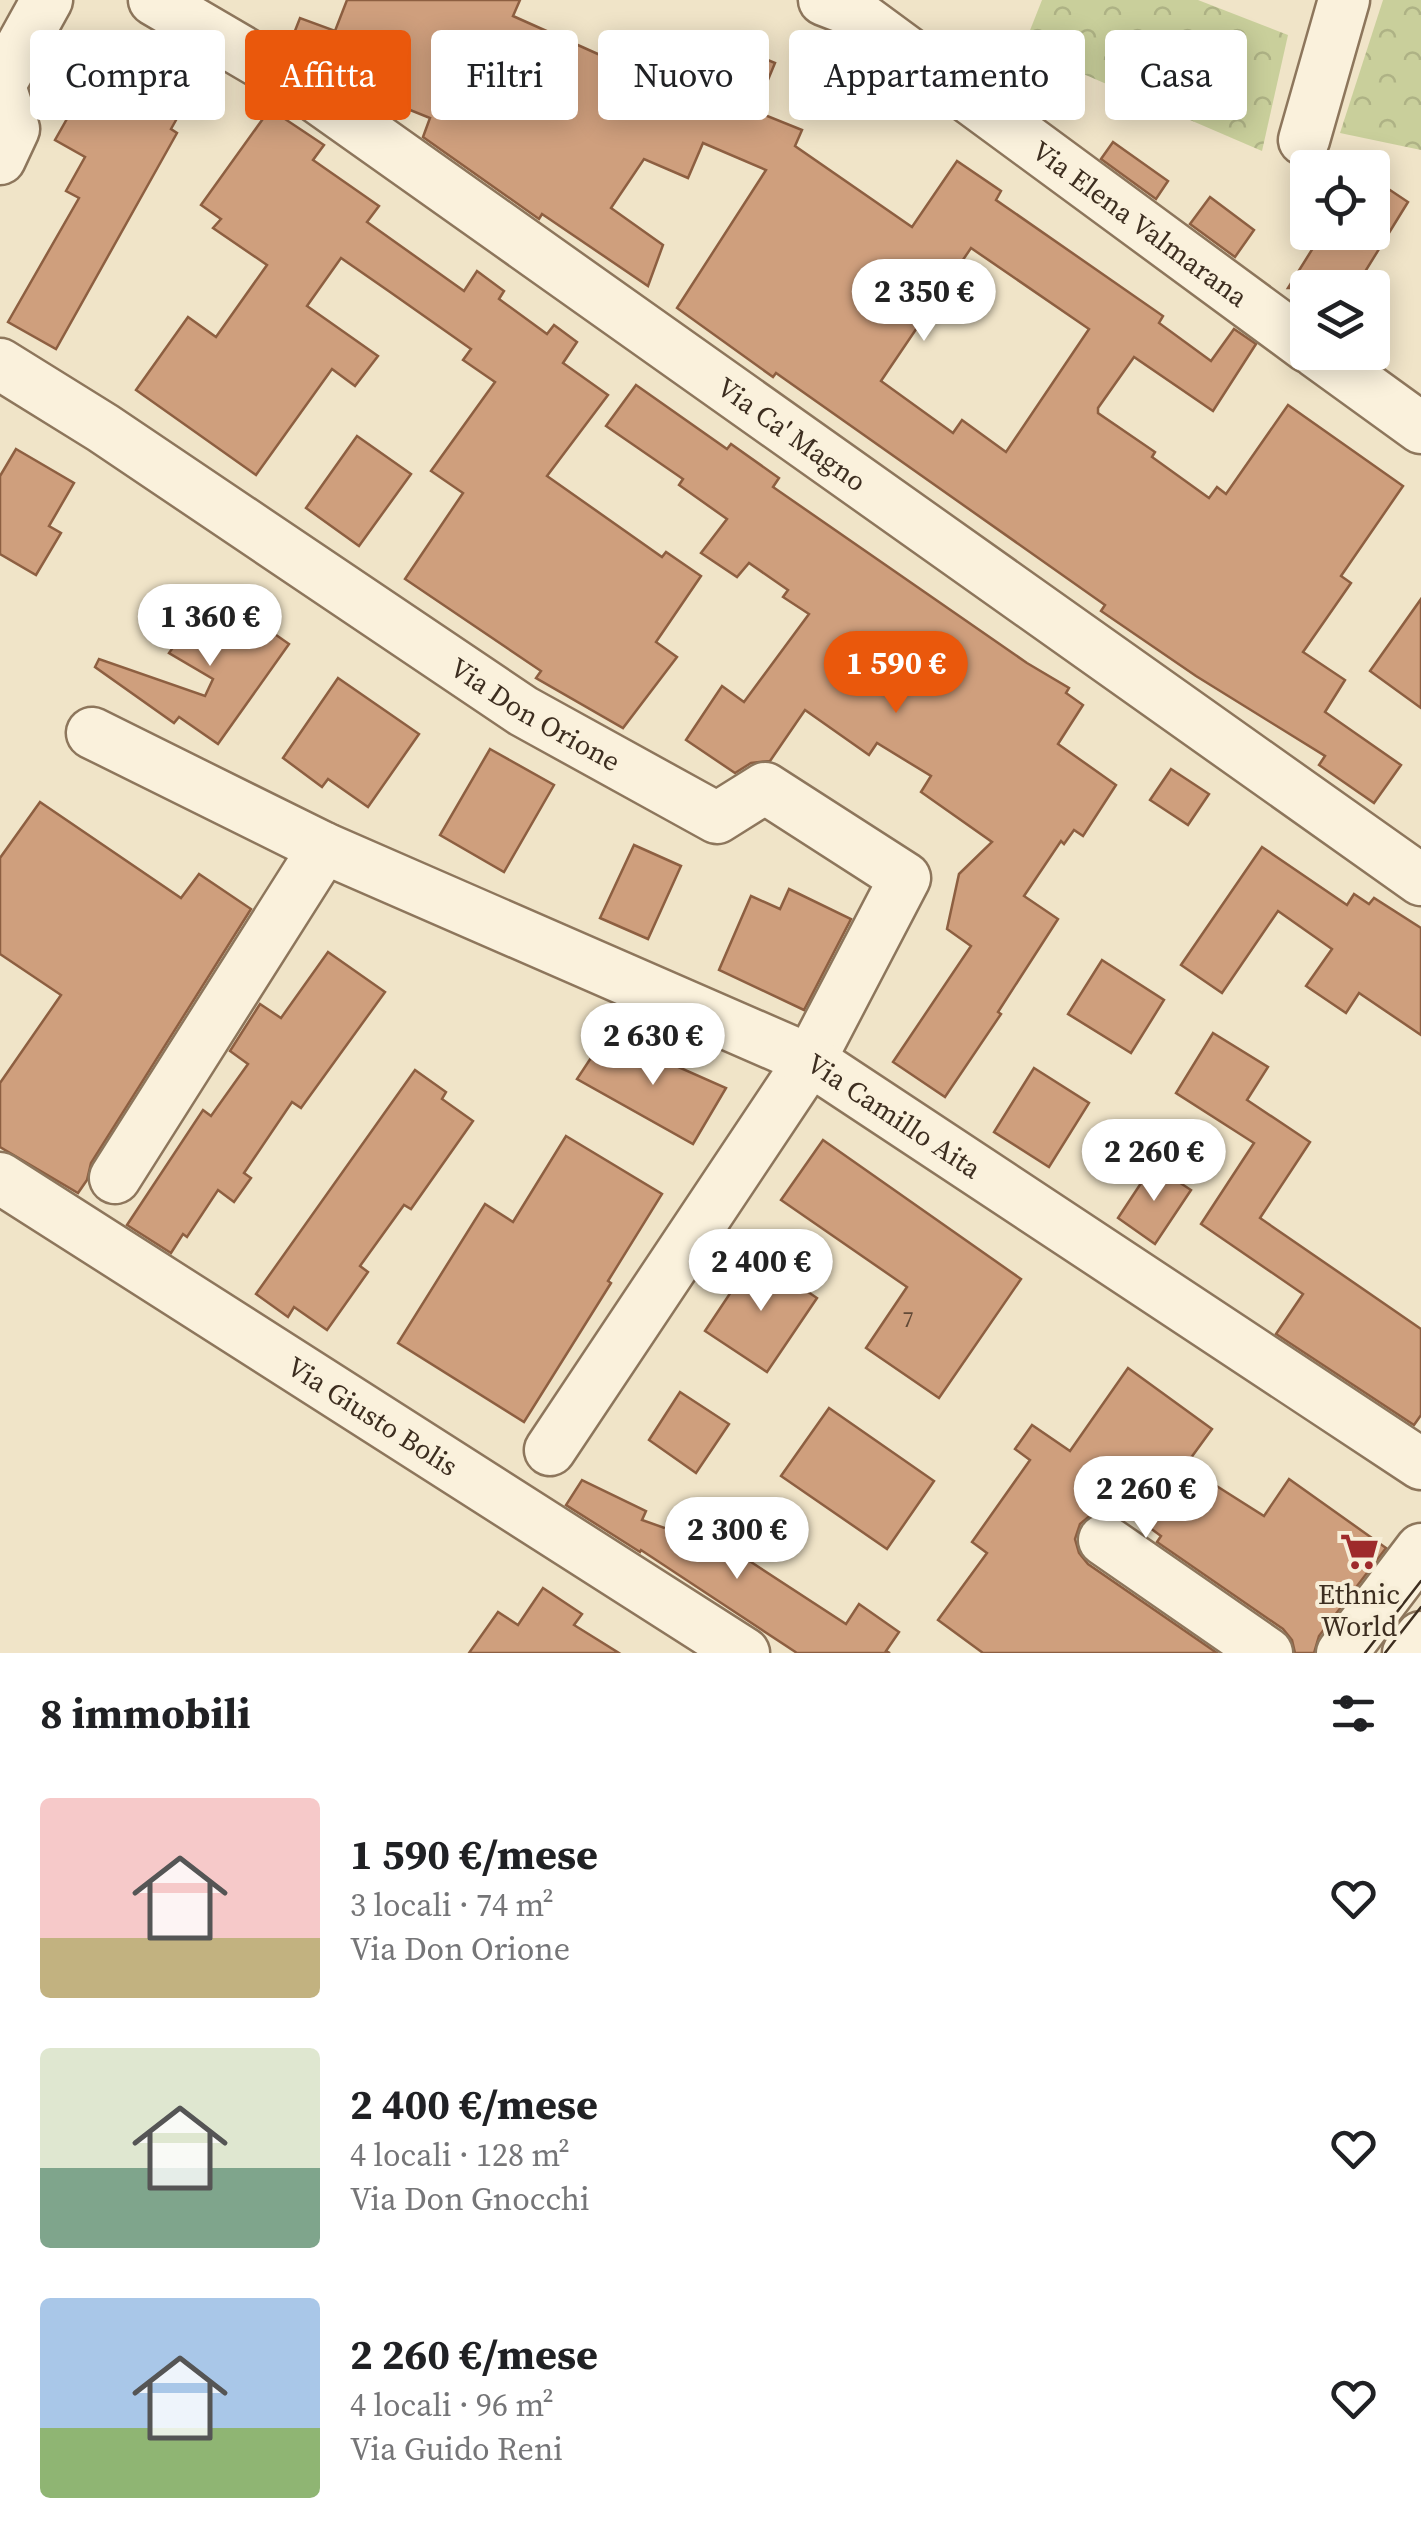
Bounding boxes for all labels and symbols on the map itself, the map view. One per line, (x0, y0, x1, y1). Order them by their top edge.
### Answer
street label: Via Elena Valmarana (1024, 131, 1256, 316)
pin: 2 350 € (832, 259, 1016, 344)
street label: Via Ca' Magno (710, 368, 874, 500)
pin: 1 360 € (118, 584, 302, 669)
pin: 1 590 € (804, 631, 988, 716)
street label: Via Don Orione (443, 648, 627, 780)
pin: 2 630 € (561, 1003, 745, 1088)
street label: Via Camillo Aita (800, 1044, 989, 1187)
pin: 2 260 € (1062, 1119, 1246, 1204)
pin: 2 400 € (669, 1229, 853, 1314)
house number: 7 (902, 1304, 914, 1334)
street label: Via Giusto Bolis (280, 1347, 465, 1485)
pin: 2 260 € (1054, 1456, 1238, 1541)
pin: 2 300 € (645, 1497, 829, 1582)
supermarket icon: Ethnic World (1338, 1530, 1380, 1572)
place label: Ethnic World (1318, 1575, 1400, 1645)

